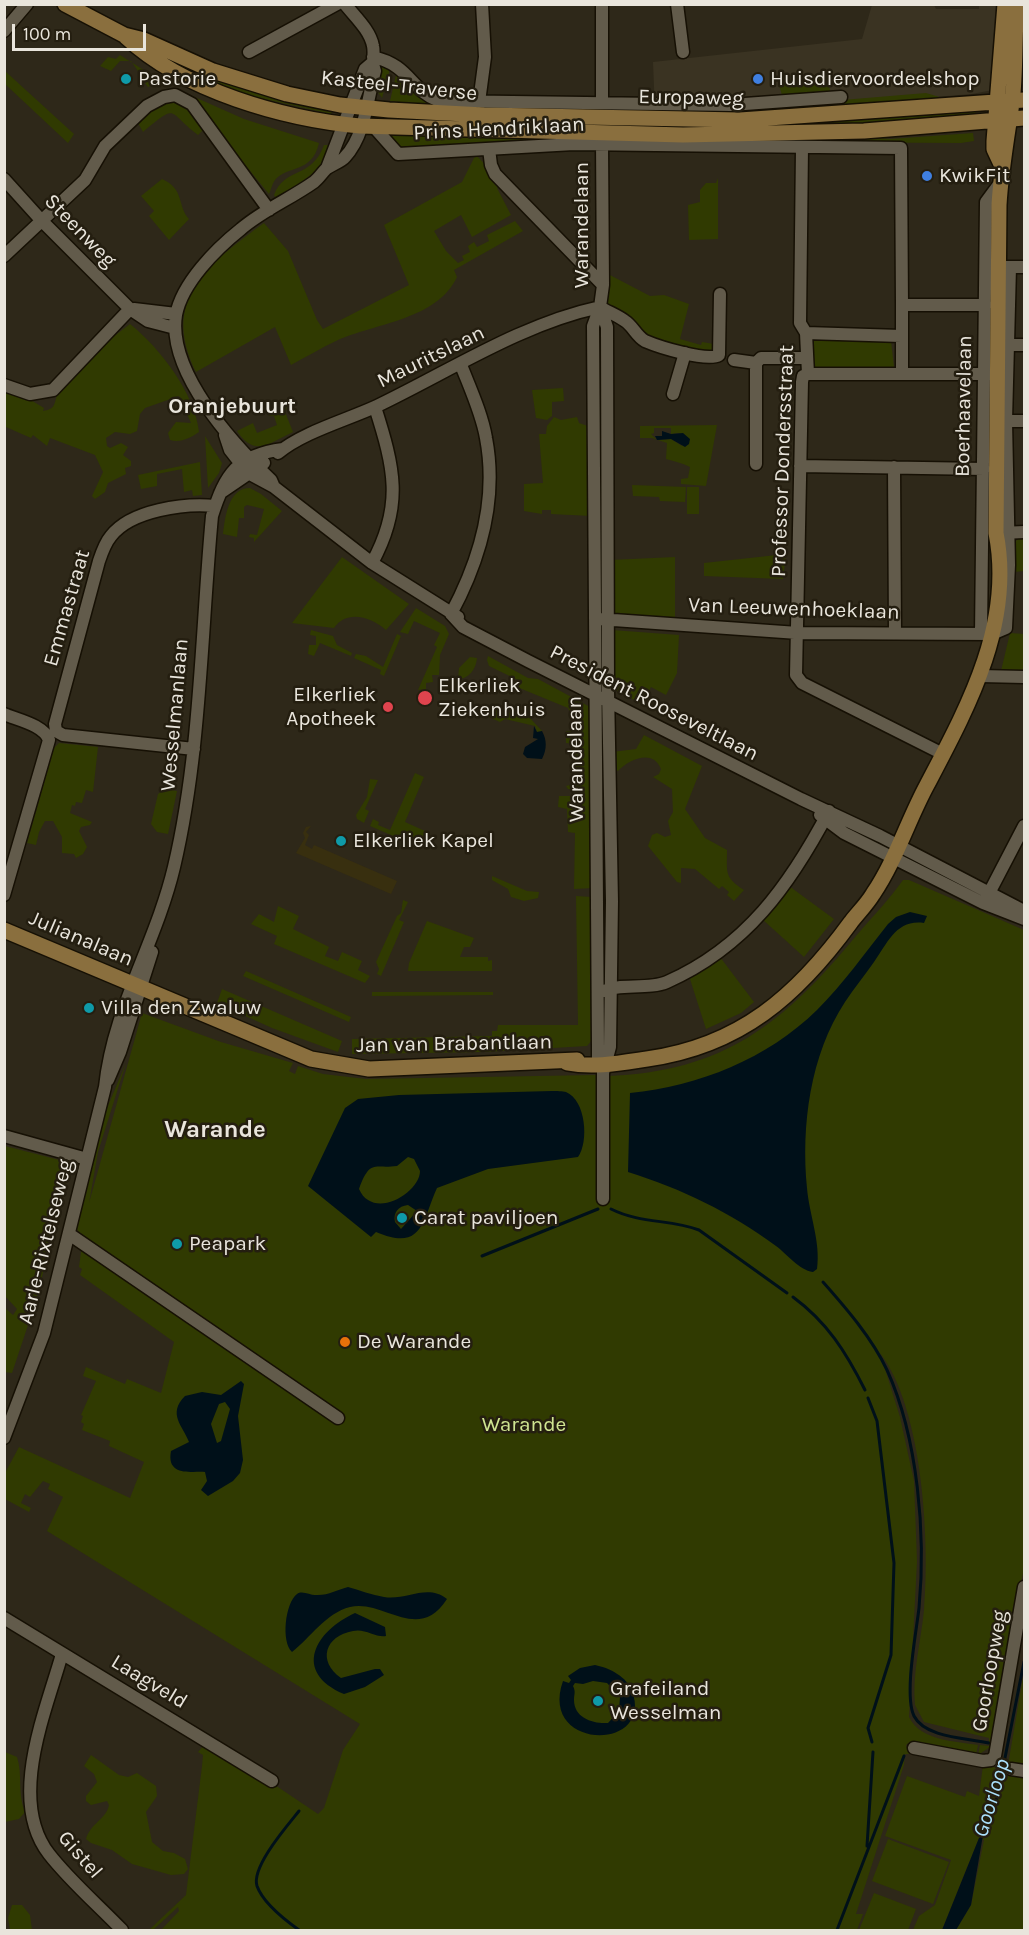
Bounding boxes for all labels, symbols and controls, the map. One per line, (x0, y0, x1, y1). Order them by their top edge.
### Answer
scale bar (15, 12, 148, 50)
text: 100 m (23, 23, 71, 45)
street label: Kasteel-Traverse (320, 65, 478, 107)
place label: Pastorie (138, 66, 216, 92)
place label: Huisdiervoordeelshop (770, 66, 980, 92)
marker: Pastorie (119, 72, 133, 86)
marker: Huisdiervoordeelshop (751, 72, 765, 86)
street label: Europaweg (638, 84, 744, 112)
street label: Prins Hendriklaan (413, 112, 585, 146)
street label: Warandelaan (569, 162, 595, 288)
place label: KwikFit (939, 163, 1010, 189)
marker: KwikFit (920, 169, 934, 183)
street label: Steenweg (39, 189, 121, 273)
street label: Mauritslaan (373, 320, 489, 394)
street label: Boerhaavelaan (950, 335, 978, 477)
street label: Professor Dondersstraat (766, 345, 800, 577)
district label: Oranjebuurt (168, 394, 296, 420)
street label: Emmastraat (38, 547, 96, 669)
street label: Van Leeuwenhoeklaan (688, 593, 900, 625)
street label: Wesselmanlaan (156, 638, 194, 792)
street label: President Rooseveltlaan (546, 639, 762, 767)
place label: Elkerliek Ziekenhuis (438, 673, 545, 723)
place label: Elkerliek Apotheek (286, 682, 376, 732)
marker: Elkerliek Ziekenhuis (416, 689, 434, 707)
street label: Warandelaan (562, 696, 590, 822)
marker: Elkerliek Apotheek (381, 700, 395, 714)
place label: Elkerliek Kapel (353, 828, 494, 854)
marker: Elkerliek Kapel (334, 834, 348, 848)
street label: Julianalaan (25, 906, 137, 972)
place label: Villa den Zwaluw (101, 995, 261, 1021)
marker: Villa den Zwaluw (82, 1001, 96, 1015)
street label: Jan van Brabantlaan (356, 1030, 552, 1058)
district label: Warande (164, 1116, 266, 1144)
street label: Aarle-Rixtelseweg (13, 1157, 79, 1327)
place label: Carat paviljoen (414, 1205, 559, 1231)
marker: Carat paviljoen (395, 1211, 409, 1225)
place label: Peapark (189, 1231, 266, 1257)
marker: Peapark (170, 1237, 184, 1251)
place label: De Warande (357, 1329, 471, 1355)
marker: De Warande (338, 1335, 352, 1349)
park label: Warande (482, 1412, 566, 1438)
street label: Goorloopweg (967, 1608, 1013, 1734)
street label: Laagveld (106, 1649, 192, 1715)
place label: Grafeiland Wesselman (610, 1676, 721, 1726)
marker: Grafeiland Wesselman (591, 1694, 605, 1708)
water label: Goorloop (968, 1755, 1016, 1841)
street label: Gistel (52, 1826, 108, 1884)

